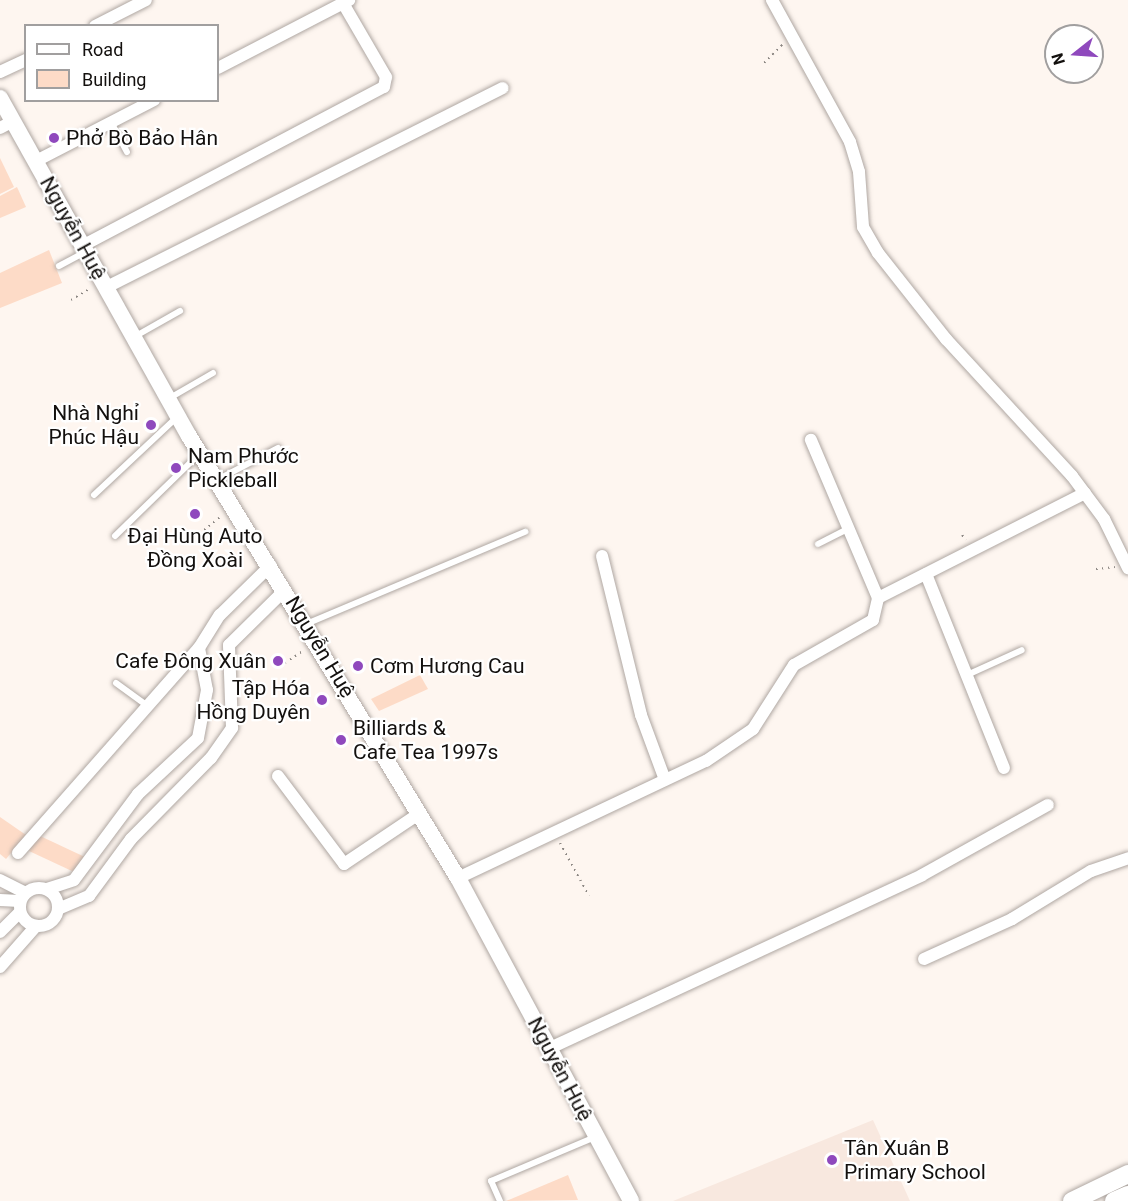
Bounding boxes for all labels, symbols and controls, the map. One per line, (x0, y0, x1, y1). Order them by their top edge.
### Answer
legend (24, 24, 219, 102)
north arrow (1044, 24, 1104, 84)
text: Road (82, 39, 123, 60)
text: N (1047, 51, 1069, 67)
text: Building (82, 69, 146, 90)
place label: Phở Bò Bảo Hân (66, 125, 218, 151)
marker: Phở Bò Bảo Hân (47, 131, 61, 145)
street label: Nguyễn Huệ (34, 172, 112, 284)
place label: Nhà Nghỉ Phúc Hậu (48, 400, 139, 450)
marker: Nhà Nghỉ Phúc Hậu (144, 418, 158, 432)
place label: Nam Phước Pickleball (188, 443, 299, 493)
marker: Nam Phước Pickleball (169, 461, 183, 475)
marker: Đại Hùng Auto Đồng Xoài (188, 507, 202, 521)
place label: Đại Hùng Auto Đồng Xoài (128, 523, 262, 573)
street label: Nguyễn Huệ (280, 592, 360, 702)
place label: Cafe Đông Xuân (115, 648, 266, 674)
place label: Cơm Hương Cau (370, 653, 525, 679)
marker: Cafe Đông Xuân (271, 654, 285, 668)
marker: Cơm Hương Cau (351, 659, 365, 673)
place label: Tập Hóa Hồng Duyên (197, 675, 310, 725)
marker: Tập Hóa Hồng Duyên (315, 693, 329, 707)
place label: Billiards & Cafe Tea 1997s (353, 715, 499, 765)
marker: Billiards & Cafe Tea 1997s (334, 733, 348, 747)
street label: Nguyễn Huệ (522, 1013, 598, 1125)
place label: Tân Xuân B Primary School (844, 1135, 986, 1185)
marker: Tân Xuân B Primary School (825, 1153, 839, 1167)

